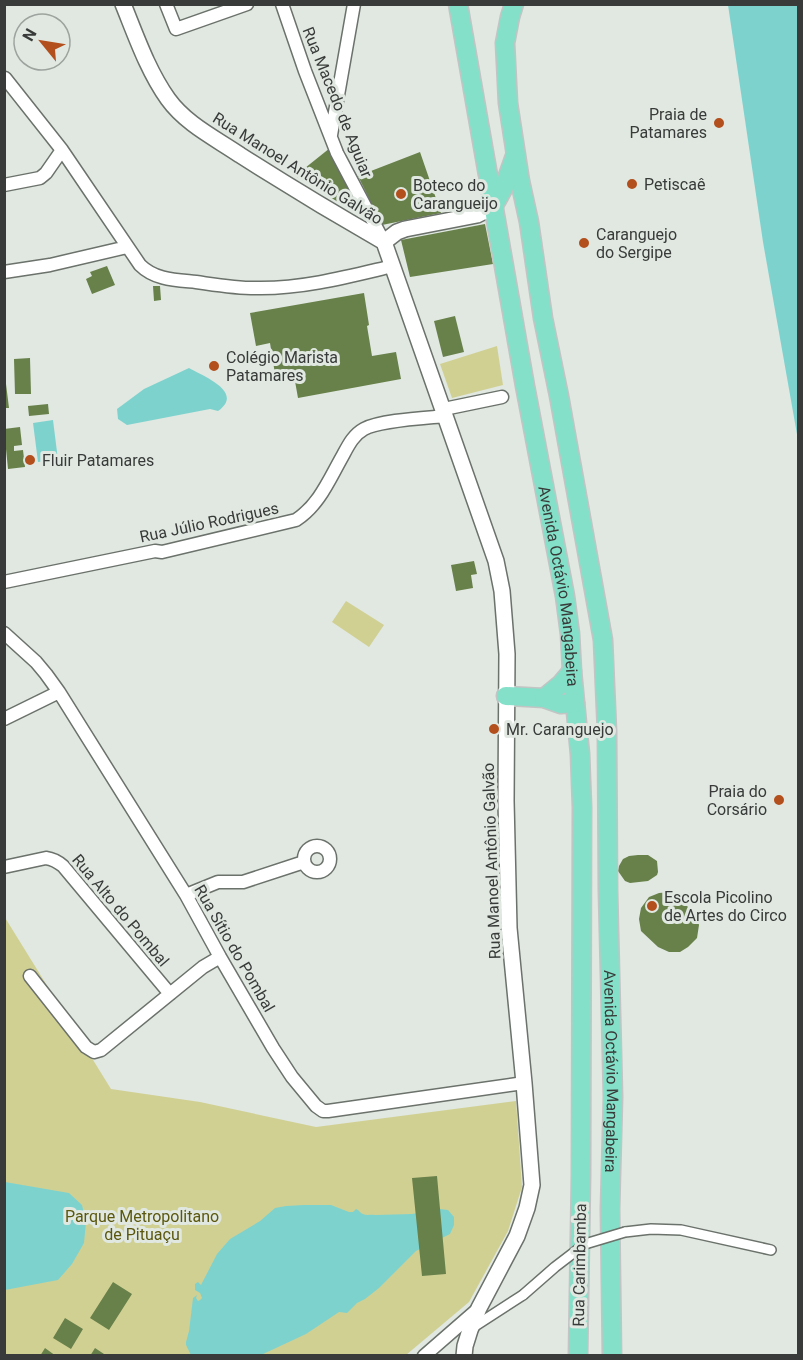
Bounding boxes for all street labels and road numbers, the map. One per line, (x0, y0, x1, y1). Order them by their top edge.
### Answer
street label: Rua Macedo de Aguiar (299, 24, 377, 181)
street label: Rua Manoel Antônio Galvão (209, 108, 386, 229)
street label: Avenida Octávio Mangabeira (534, 484, 582, 687)
street label: Rua Júlio Rodrigues (138, 498, 280, 547)
street label: Rua Manoel Antônio Galvão (479, 762, 504, 960)
street label: Rua Alto do Pombal (68, 850, 173, 970)
street label: Rua Sítio do Pombal (190, 881, 279, 1015)
street label: Avenida Octávio Mangabeira (600, 970, 622, 1173)
street label: Rua Carimbamba (569, 1203, 590, 1327)

